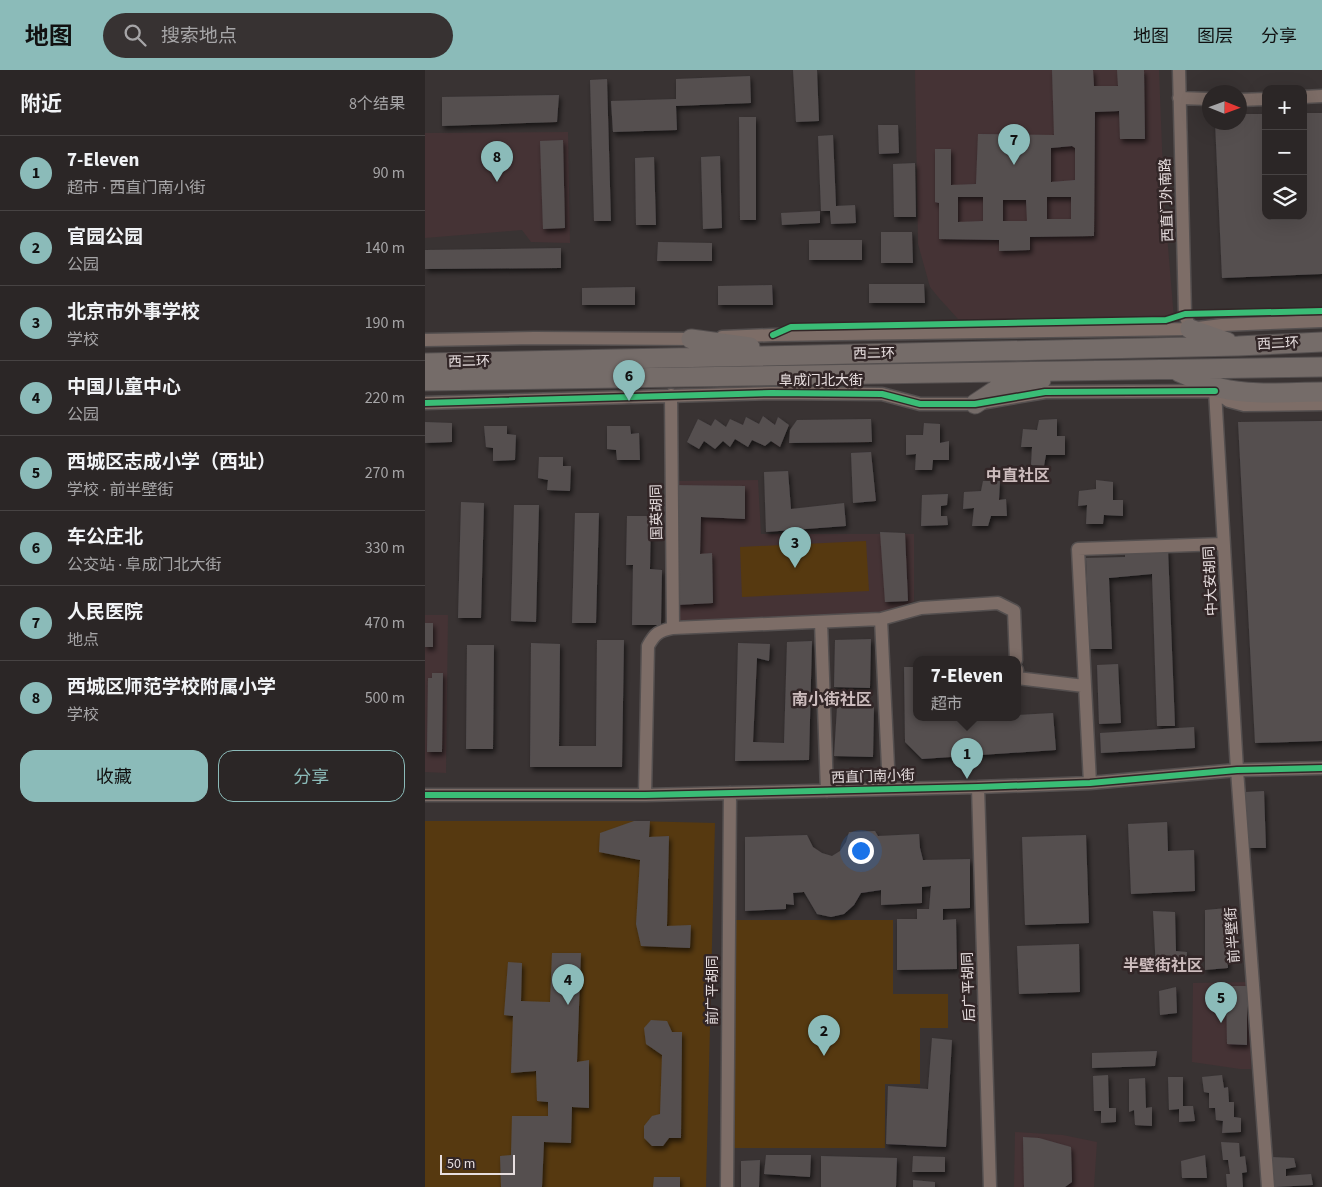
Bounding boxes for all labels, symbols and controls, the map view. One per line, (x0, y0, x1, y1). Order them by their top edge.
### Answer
search box (103, 13, 453, 58)
text: 地图 (25, 19, 73, 54)
icon: search (121, 21, 149, 49)
text: 搜索地点 (161, 23, 237, 50)
text: 地图 (1133, 24, 1169, 49)
text: 图层 (1197, 24, 1233, 49)
text: 分享 (1261, 24, 1297, 49)
north arrow (1202, 85, 1247, 130)
map controls (1262, 85, 1307, 220)
button: + (1262, 85, 1307, 130)
text: 附近 (20, 89, 62, 119)
text: 8个结果 (349, 93, 405, 115)
pin: 7 (998, 124, 1030, 165)
button: − (1262, 130, 1307, 175)
pin: 8 (481, 141, 513, 182)
text: 7-Eleven (67, 147, 139, 174)
street label: 西直门外南路 (1156, 158, 1178, 242)
text: 1 (32, 162, 40, 184)
text: 90 m (373, 162, 405, 184)
button: layers (1262, 175, 1307, 220)
text: 超市 · 西直门南小街 (67, 177, 205, 199)
text: 官园公园 (67, 224, 143, 251)
text: 2 (32, 237, 40, 259)
text: 140 m (365, 237, 405, 259)
text: 公园 (67, 254, 99, 276)
text: 北京市外事学校 (67, 299, 200, 326)
text: 3 (32, 312, 40, 334)
text: 190 m (365, 312, 405, 334)
text: 学校 (67, 329, 99, 351)
street label: 西二环 (1257, 333, 1299, 355)
street label: 西二环 (853, 344, 895, 364)
street label: 西二环 (448, 352, 490, 372)
pin: 6 (613, 360, 645, 401)
street label: 阜成门北大街 (779, 371, 863, 391)
text: 中国儿童中心 (67, 374, 181, 401)
text: 4 (32, 387, 40, 409)
text: 220 m (365, 387, 405, 409)
text: 公园 (67, 404, 99, 426)
text: 西城区志成小学（西址） (67, 449, 276, 476)
text: 5 (32, 462, 40, 484)
text: 270 m (365, 462, 405, 484)
district label: 中直社区 (986, 465, 1050, 487)
text: 学校 · 前半壁街 (67, 479, 173, 501)
street label: 国英胡同 (647, 484, 667, 540)
text: 车公庄北 (67, 524, 143, 551)
pin: 3 (779, 527, 811, 568)
text: 6 (32, 537, 40, 559)
text: 330 m (365, 537, 405, 559)
street label: 中大安胡同 (1199, 546, 1223, 616)
text: 公交站 · 阜成门北大街 (67, 554, 221, 576)
text: 人民医院 (67, 599, 143, 626)
text: 7 (32, 612, 40, 634)
text: 470 m (365, 612, 405, 634)
text: 地点 (67, 629, 99, 651)
popup (913, 656, 1021, 721)
text: 7-Eleven (931, 663, 1003, 690)
text: 西城区师范学校附属小学 (67, 674, 276, 701)
text: 8 (32, 687, 40, 709)
text: 500 m (365, 687, 405, 709)
district label: 南小街社区 (792, 689, 872, 711)
text: 超市 (931, 693, 963, 715)
text: 学校 (67, 704, 99, 726)
pin: 1 (951, 738, 983, 779)
button: 收藏 (20, 750, 208, 802)
button: 分享 (218, 750, 405, 802)
street label: 西直门南小街 (831, 766, 915, 788)
your location (848, 838, 874, 864)
street label: 前半壁街 (1221, 906, 1245, 964)
street label: 后广平胡同 (958, 952, 980, 1022)
street label: 前广平胡同 (703, 955, 723, 1025)
district label: 半壁街社区 (1123, 955, 1203, 977)
pin: 4 (552, 964, 584, 1005)
pin: 5 (1205, 982, 1237, 1023)
pin: 2 (808, 1015, 840, 1056)
scale bar (440, 1152, 515, 1175)
text: 50 m (447, 1154, 475, 1174)

